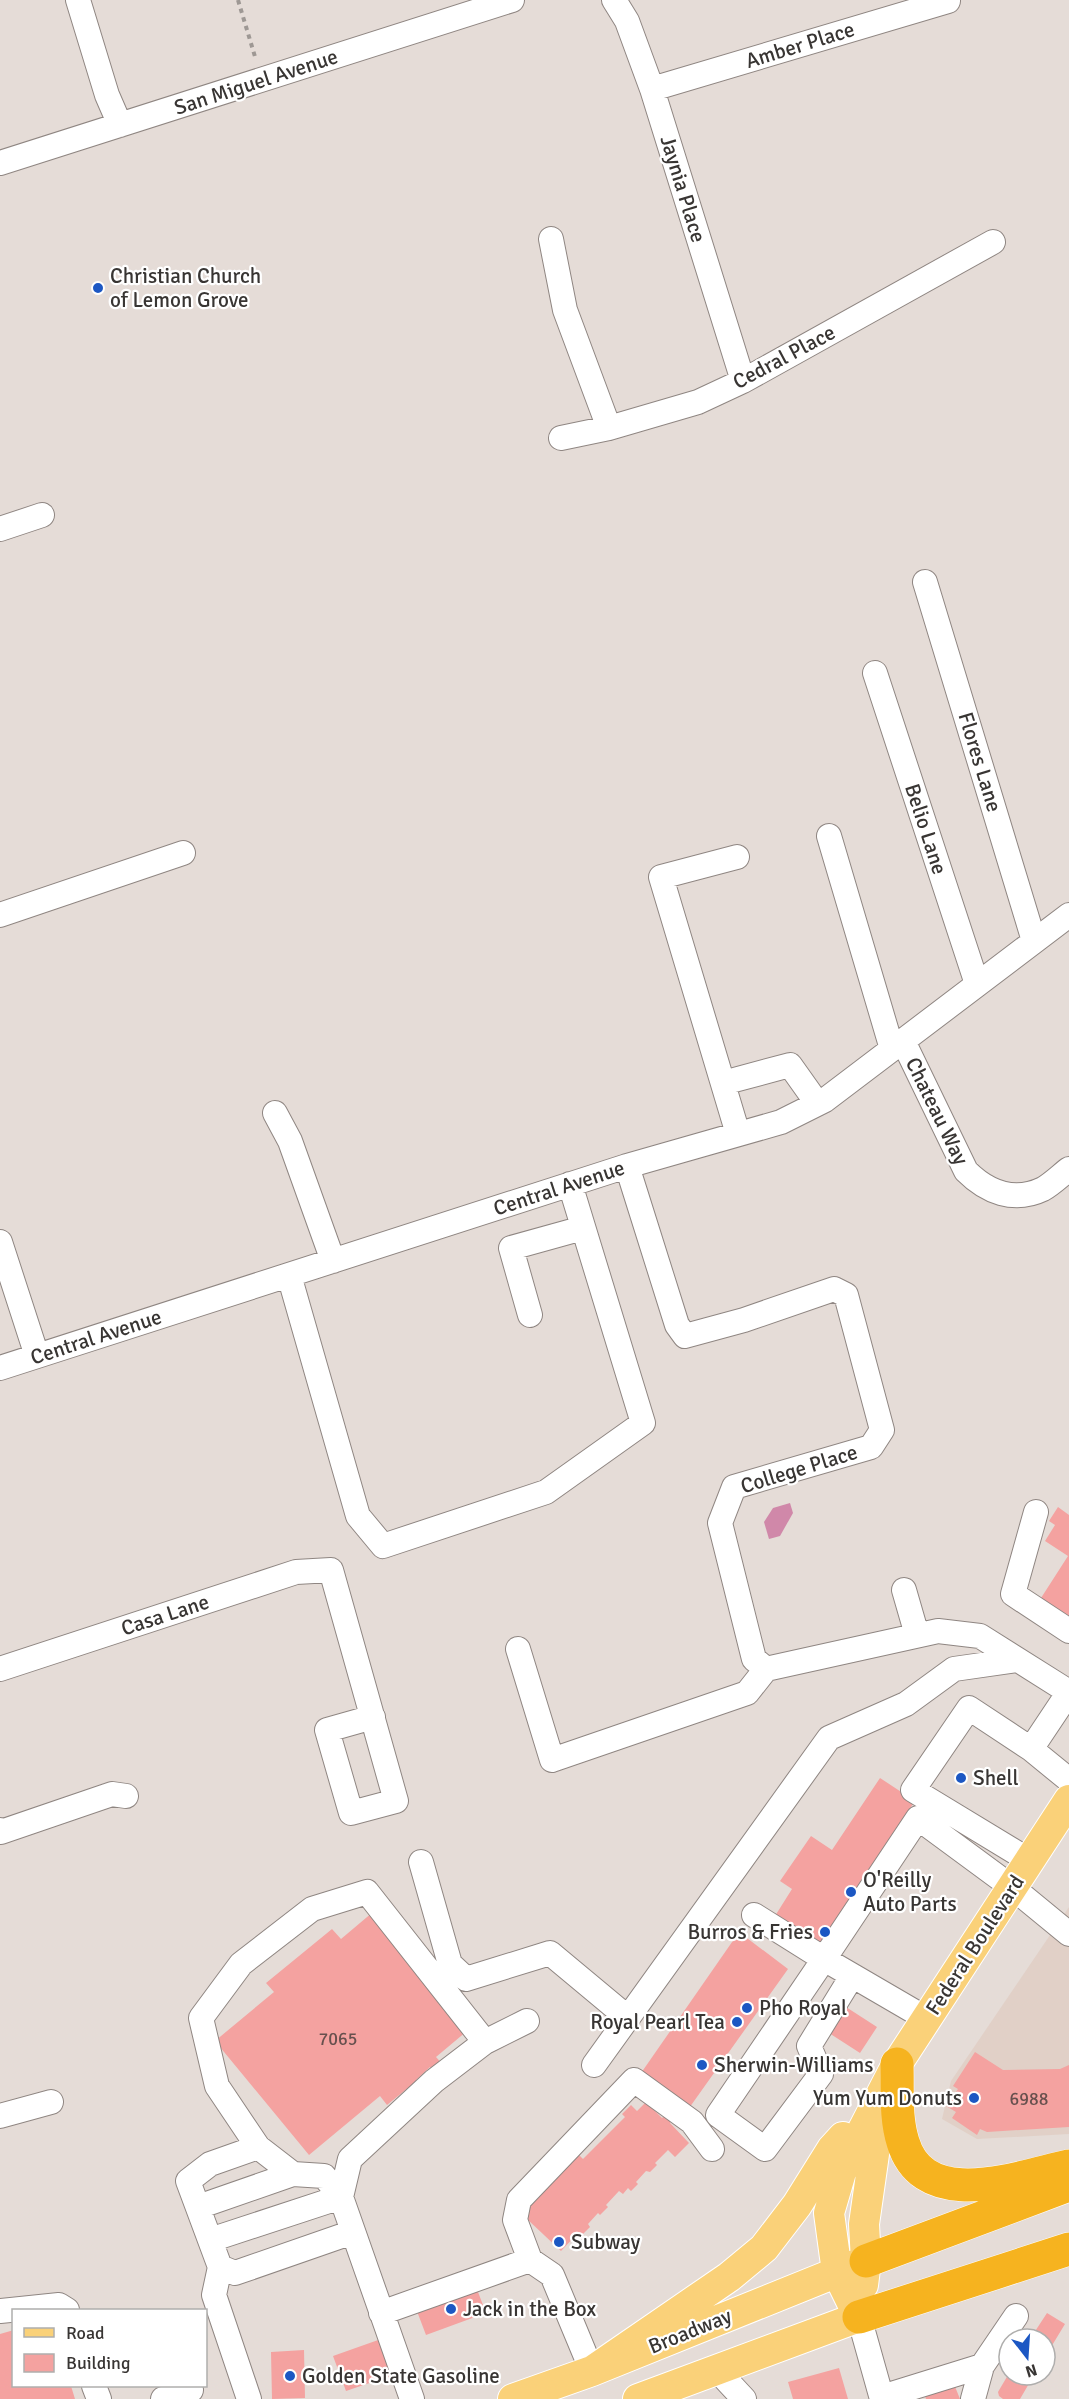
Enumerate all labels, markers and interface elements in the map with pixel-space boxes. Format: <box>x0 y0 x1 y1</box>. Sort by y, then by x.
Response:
street label: Amber Place <box>742 16 858 74</box>
street label: San Miguel Avenue <box>171 43 341 121</box>
street label: Jaynia Place <box>654 132 712 246</box>
place label: Christian Church of Lemon Grove <box>110 263 261 313</box>
marker: Christian Church of Lemon Grove <box>91 281 105 295</box>
street label: Cedral Place <box>728 319 840 395</box>
street label: Flores Lane <box>953 709 1007 815</box>
street label: Belio Lane <box>899 780 953 878</box>
street label: Chateau Way <box>900 1053 974 1169</box>
street label: Central Avenue <box>490 1155 628 1221</box>
street label: Central Avenue <box>27 1304 165 1370</box>
street label: College Place <box>737 1439 861 1499</box>
street label: Casa Lane <box>118 1589 212 1641</box>
place label: Shell <box>973 1765 1019 1791</box>
marker: Shell <box>954 1771 968 1785</box>
place label: O'Reilly Auto Parts <box>863 1867 957 1917</box>
street label: Federal Boulevard <box>920 1870 1030 2020</box>
marker: O'Reilly Auto Parts <box>844 1885 858 1899</box>
place label: Burros & Fries <box>687 1919 813 1945</box>
marker: Burros & Fries <box>818 1925 832 1939</box>
place label: Pho Royal <box>759 1995 847 2021</box>
marker: Pho Royal <box>740 2001 754 2015</box>
place label: Royal Pearl Tea <box>590 2009 725 2035</box>
marker: Royal Pearl Tea <box>730 2015 744 2029</box>
house number: 7065 <box>319 2028 357 2050</box>
place label: Sherwin-Williams <box>714 2052 874 2078</box>
marker: Sherwin-Williams <box>695 2058 709 2072</box>
place label: Yum Yum Donuts <box>813 2085 962 2111</box>
house number: 6988 <box>1010 2088 1048 2110</box>
marker: Yum Yum Donuts <box>967 2091 981 2105</box>
place label: Subway <box>571 2229 641 2255</box>
marker: Subway <box>552 2235 566 2249</box>
place label: Jack in the Box <box>463 2296 596 2322</box>
marker: Jack in the Box <box>444 2302 458 2316</box>
street label: Broadway <box>645 2302 736 2359</box>
legend <box>12 2309 207 2387</box>
text: Road <box>66 2322 105 2344</box>
north arrow <box>997 2327 1057 2387</box>
text: Building <box>66 2352 130 2374</box>
text: N <box>1023 2359 1039 2382</box>
place label: Golden State Gasoline <box>302 2363 500 2389</box>
marker: Golden State Gasoline <box>283 2369 297 2383</box>

